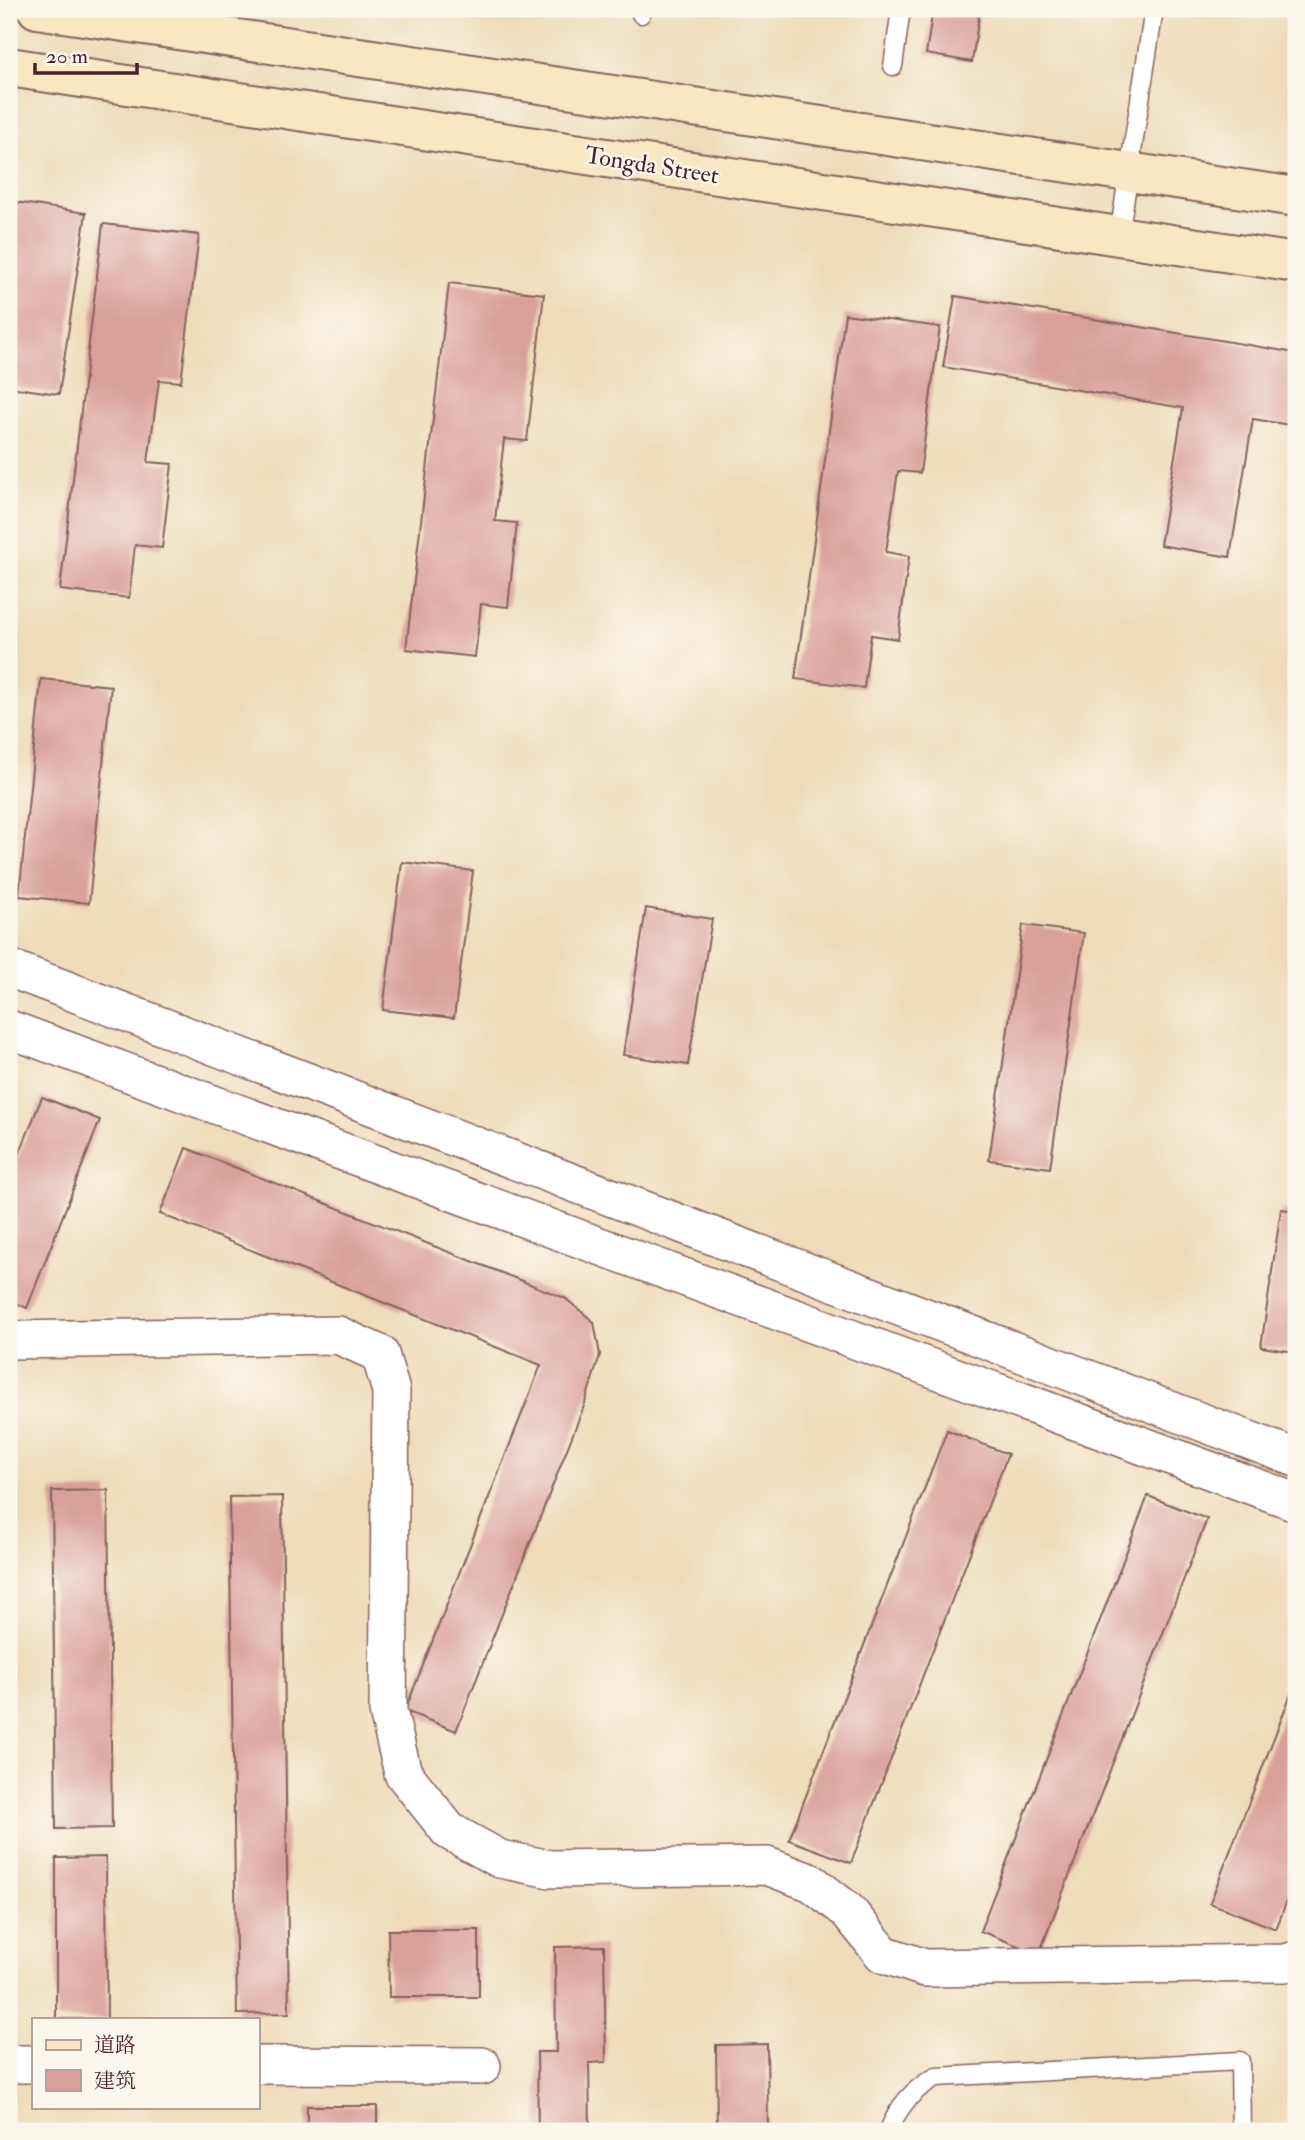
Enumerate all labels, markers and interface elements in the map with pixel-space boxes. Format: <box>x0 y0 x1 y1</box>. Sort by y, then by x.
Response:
scale bar <box>35 32 136 76</box>
text: 20 m <box>46 43 88 70</box>
street label: Tongda Street <box>583 140 721 191</box>
legend <box>32 2018 259 2108</box>
text: 道路 <box>94 2032 136 2059</box>
text: 建筑 <box>94 2068 136 2095</box>

